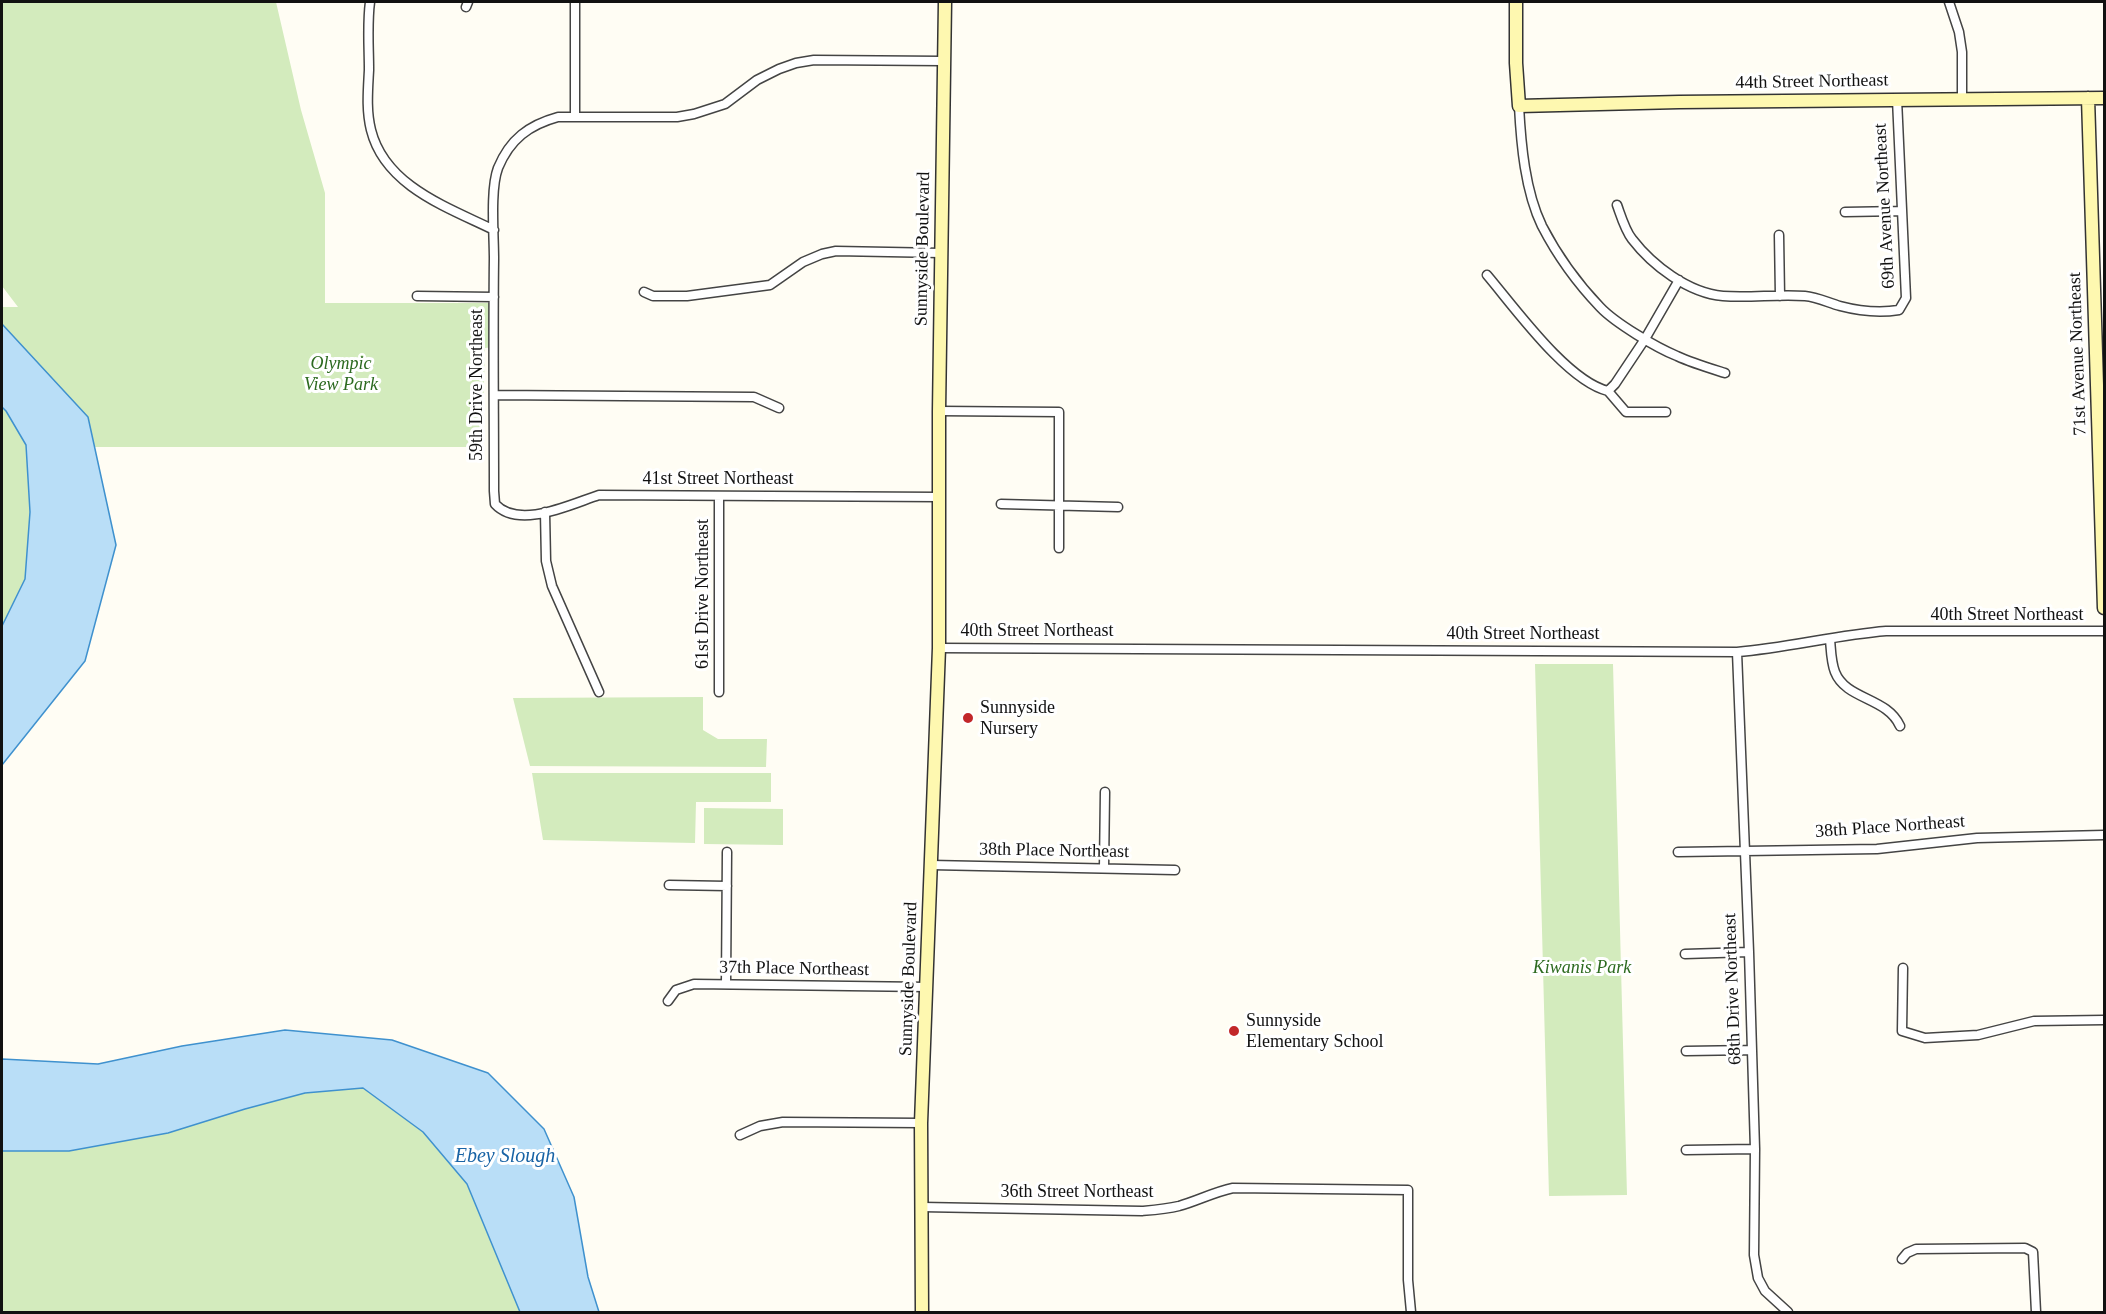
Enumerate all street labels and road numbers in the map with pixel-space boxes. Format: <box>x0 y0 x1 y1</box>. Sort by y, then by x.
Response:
street label: 44th Street Northeast <box>1735 70 1889 94</box>
street label: 69th Avenue Northeast <box>1870 123 1900 289</box>
street label: Sunnyside Boulevard <box>911 172 935 326</box>
street label: 71st Avenue Northeast <box>2064 272 2092 436</box>
street label: 59th Drive Northeast <box>466 309 488 461</box>
street label: 41st Street Northeast <box>643 468 793 490</box>
street label: 61st Drive Northeast <box>692 519 714 669</box>
street label: 40th Street Northeast <box>1931 604 2083 626</box>
street label: 40th Street Northeast <box>961 620 1113 642</box>
street label: 40th Street Northeast <box>1447 623 1599 645</box>
street label: 38th Place Northeast <box>1814 811 1966 843</box>
street label: 38th Place Northeast <box>979 839 1129 863</box>
street label: Sunnyside Boulevard <box>896 901 922 1057</box>
street label: 68th Drive Northeast <box>1720 913 1746 1065</box>
street label: 37th Place Northeast <box>719 957 869 981</box>
street label: 36th Street Northeast <box>1001 1181 1153 1203</box>

